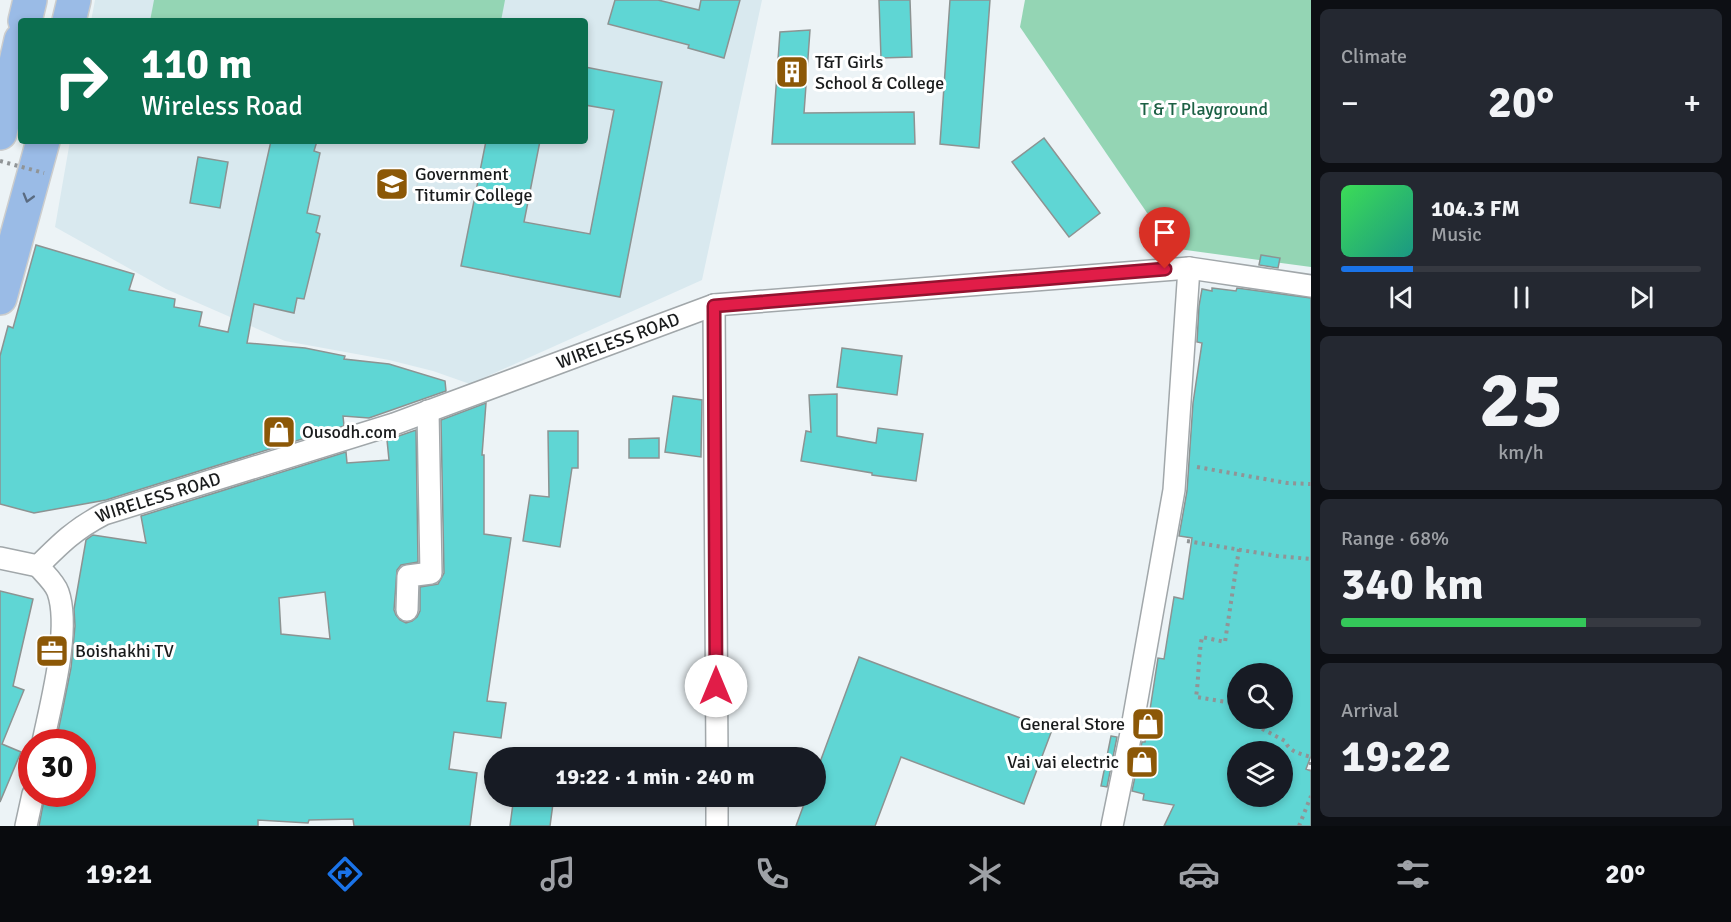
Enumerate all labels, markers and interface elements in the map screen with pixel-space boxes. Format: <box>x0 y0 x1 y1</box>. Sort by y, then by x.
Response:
text: 110 m <box>141 39 252 90</box>
icon: right <box>42 42 120 120</box>
text: Climate <box>1341 44 1407 69</box>
place label: T&T Girls School & College <box>815 51 944 94</box>
building icon: T&T Girls School & College <box>774 54 810 90</box>
text: 20° <box>1488 75 1554 130</box>
text: − <box>1341 83 1359 124</box>
text: + <box>1683 83 1701 124</box>
text: Wireless Road <box>141 90 303 123</box>
park label: T & T Playground <box>1140 98 1268 120</box>
place label: Government Titumir College <box>415 163 532 206</box>
school or university icon: Government Titumir College <box>374 166 410 202</box>
one-way arrow <box>23 192 36 202</box>
text: 104.3 FM <box>1431 195 1520 222</box>
pin <box>1139 207 1190 269</box>
icon: arrive <box>1148 216 1181 249</box>
text: Music <box>1431 222 1482 247</box>
icon: previous <box>1385 281 1418 314</box>
icon: pause <box>1505 281 1538 314</box>
icon: next <box>1625 281 1658 314</box>
street label: WIRELESS ROAD <box>553 308 683 374</box>
text: 25 <box>1479 353 1563 449</box>
shop icon: Ousodh.com <box>261 414 297 450</box>
place label: Ousodh.com <box>302 421 397 443</box>
text: km/h <box>1498 440 1544 465</box>
street label: WIRELESS ROAD <box>92 467 223 528</box>
text: Range · 68% <box>1341 526 1449 551</box>
text: 340 km <box>1341 557 1484 612</box>
office icon: Boishakhi TV <box>34 633 70 669</box>
place label: Boishakhi TV <box>75 640 174 662</box>
position arrow <box>684 654 748 718</box>
map controls <box>1227 663 1293 807</box>
button: search <box>1227 663 1293 729</box>
text: Arrival <box>1341 698 1399 723</box>
shop icon: General Store <box>1130 706 1166 742</box>
place label: General Store <box>1020 713 1125 735</box>
speed limit sign: 30 <box>18 729 96 807</box>
text: 19:22 <box>1341 729 1451 784</box>
button: layers <box>1227 741 1293 807</box>
shop icon: Vai vai electric <box>1124 744 1160 780</box>
place label: Vai vai electric <box>1007 751 1119 773</box>
text: 19:22 · 1 min · 240 m <box>555 763 755 790</box>
icon: directions <box>324 853 366 895</box>
icon: music <box>537 853 579 895</box>
icon: phone <box>751 853 793 895</box>
icon: climate <box>964 853 1006 895</box>
icon: car <box>1178 853 1220 895</box>
icon: filters <box>1392 853 1434 895</box>
text: 19:21 <box>86 858 152 891</box>
text: 20° <box>1605 858 1645 891</box>

